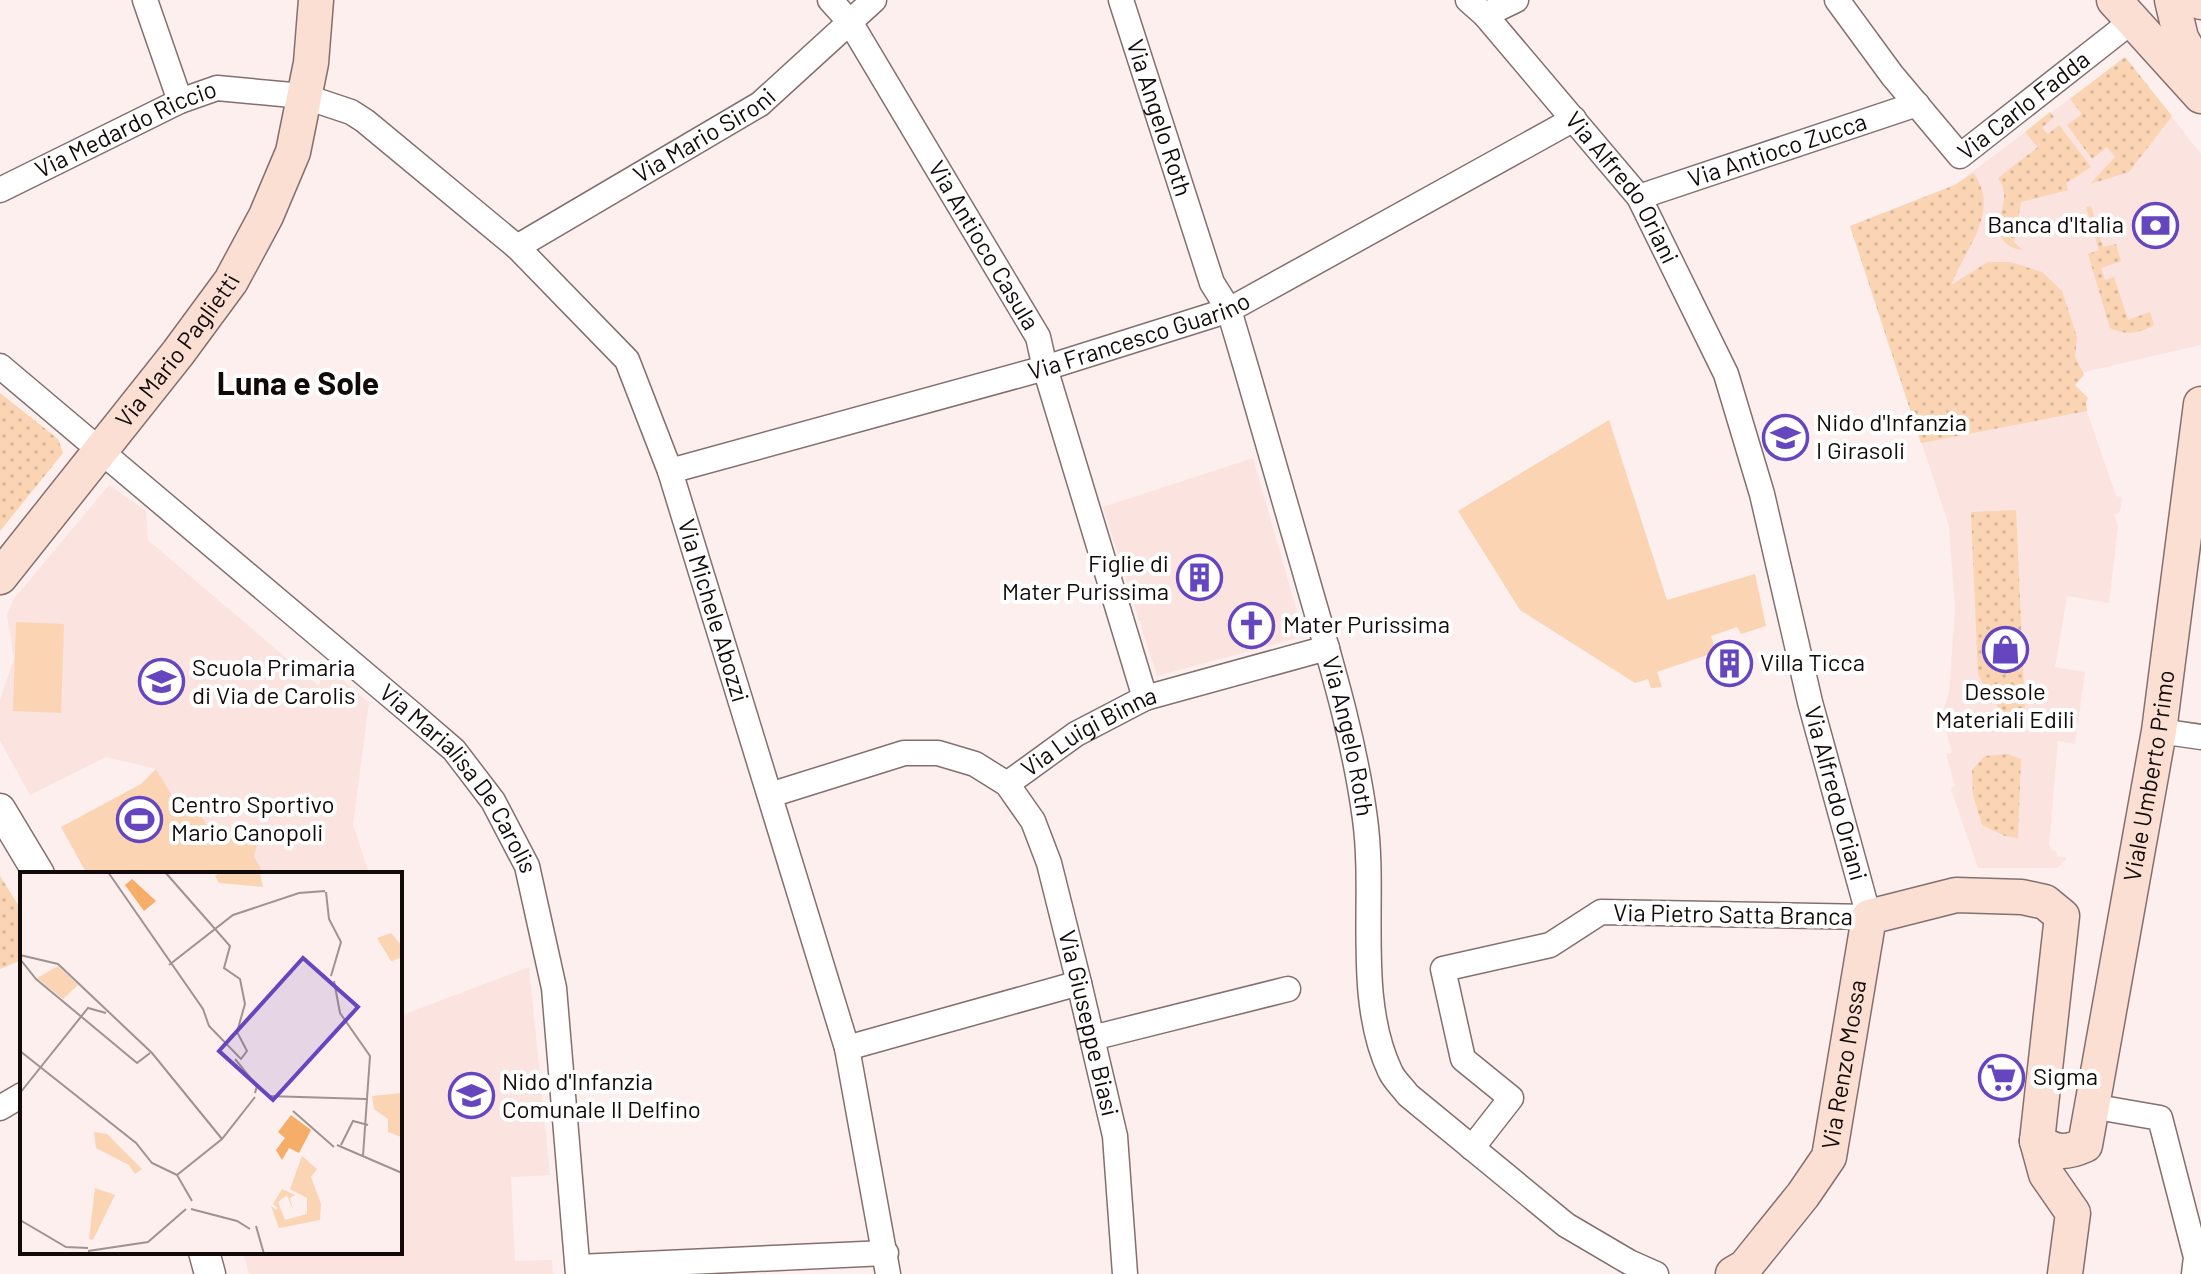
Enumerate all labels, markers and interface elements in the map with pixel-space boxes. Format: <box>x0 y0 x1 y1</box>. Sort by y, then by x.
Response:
street label: Via Angelo Roth <box>1122 35 1199 200</box>
street label: Via Carlo Fadda <box>1951 44 2095 165</box>
street label: Via Medardo Riccio <box>30 73 220 183</box>
street label: Via Mario Sironi <box>628 81 781 188</box>
street label: Via Alfredo Oriani <box>1560 105 1685 268</box>
street label: Via Antioco Zucca <box>1684 106 1870 193</box>
street label: Via Antioco Casula <box>923 155 1046 335</box>
bank icon: Banca d'Italia <box>2131 201 2179 249</box>
place label: Banca d'Italia <box>1987 209 2124 238</box>
street label: Via Mario Paglietti <box>109 268 245 433</box>
street label: Via Francesco Guarino <box>1025 285 1255 385</box>
district label: Luna e Sole <box>217 363 379 401</box>
place label: Nido d'Infanzia I Girasoli <box>1816 407 1967 464</box>
school or university icon: Nido d'Infanzia I Girasoli <box>1761 413 1809 461</box>
street label: Via Michele Abozzi <box>673 515 756 705</box>
place label: Figlie di Mater Purissima <box>1002 548 1169 605</box>
building icon: Figlie di Mater Purissima <box>1176 554 1224 602</box>
church icon: Mater Purissima <box>1228 601 1276 649</box>
place label: Mater Purissima <box>1283 609 1450 638</box>
shop icon: Dessole Materiali Edili <box>1981 626 2029 674</box>
building icon: Villa Ticca <box>1705 639 1753 687</box>
place label: Villa Ticca <box>1760 647 1865 676</box>
place label: Scuola Primaria di Via de Carolis <box>192 652 356 709</box>
street label: Via Angelo Roth <box>1317 653 1380 818</box>
school or university icon: Scuola Primaria di Via de Carolis <box>137 658 185 706</box>
street label: Viale Umberto Primo <box>2116 668 2180 884</box>
place label: Dessole Materiali Edili <box>1935 676 2075 733</box>
street label: Via Marialisa De Carolis <box>374 677 544 876</box>
street label: Via Luigi Binna <box>1015 680 1160 782</box>
street label: Via Alfredo Oriani <box>1799 703 1874 884</box>
place label: Centro Sportivo Mario Canopoli <box>171 789 335 846</box>
sports icon: Centro Sportivo Mario Canopoli <box>116 795 164 843</box>
inset map <box>20 872 402 1254</box>
street label: Via Pietro Satta Branca <box>1613 897 1853 930</box>
street label: Via Giuseppe Biasi <box>1053 927 1126 1119</box>
street label: Via Renzo Mossa <box>1815 977 1871 1151</box>
supermarket icon: Sigma <box>1978 1053 2026 1101</box>
place label: Sigma <box>2033 1061 2098 1090</box>
place label: Nido d'Infanzia Comunale Il Delfino <box>502 1066 701 1123</box>
school or university icon: Nido d'Infanzia Comunale Il Delfino <box>447 1072 495 1120</box>

